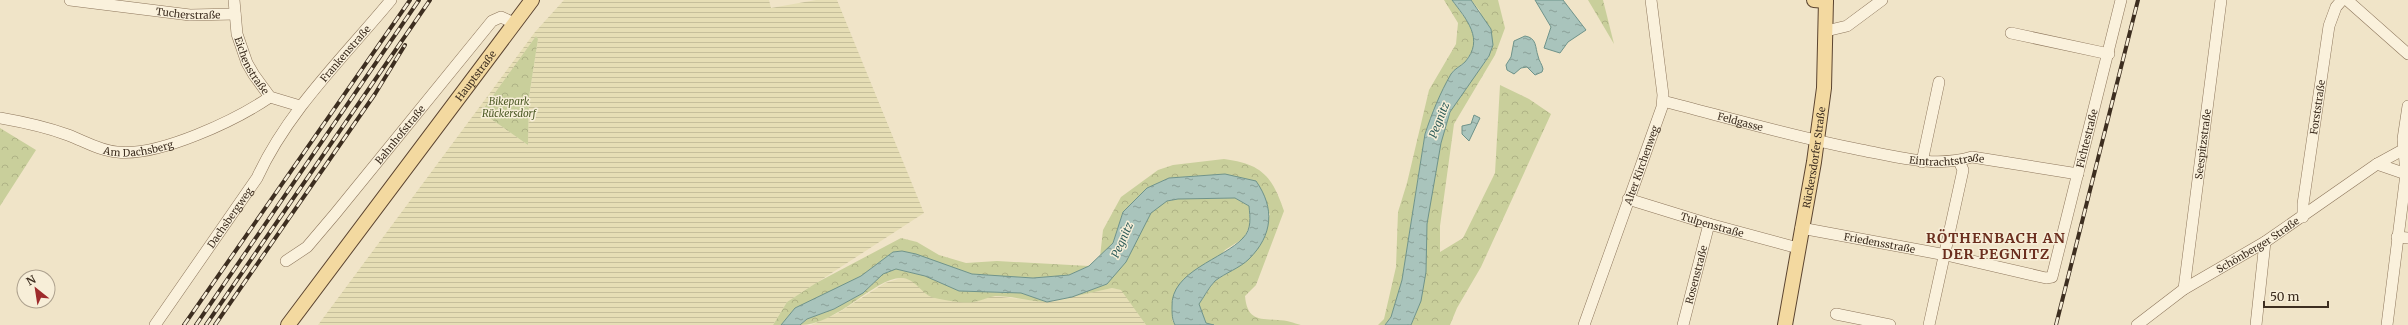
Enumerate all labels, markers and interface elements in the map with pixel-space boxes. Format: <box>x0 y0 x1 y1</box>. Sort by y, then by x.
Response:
street label: Tucherstraße <box>155 5 221 22</box>
street label: Frankenstraße <box>317 23 374 85</box>
street label: Eichenstraße <box>231 35 272 97</box>
street label: Hauptstraße <box>453 48 499 104</box>
street label: Forststraße <box>2307 79 2328 135</box>
park label: Bikepark Rückersdorf <box>482 95 538 120</box>
water label: Pegnitz <box>1426 100 1452 140</box>
street label: Bahnhofstraße <box>372 103 428 167</box>
street label: Rückersdorfer Straße <box>1800 106 1828 209</box>
street label: Fichtestraße <box>2073 108 2101 169</box>
street label: Seespitzstraße <box>2192 108 2214 180</box>
street label: Feldgasse <box>1716 110 1764 134</box>
street label: Alter Kirchenweg <box>1621 124 1662 208</box>
street label: Am Dachsberg <box>101 138 175 160</box>
street label: Eintrachtstraße <box>1908 151 1985 169</box>
street label: Dachsbergweg <box>204 185 256 251</box>
street label: Tulpenstraße <box>1679 210 1745 240</box>
street label: Schönberger Straße <box>2214 214 2302 276</box>
water label: Pegnitz <box>1108 220 1136 260</box>
district label: RÖTHENBACH AN DER PEGNITZ <box>1926 229 2066 263</box>
street label: Friedensstraße <box>1843 230 1916 256</box>
street label: Rosenstraße <box>1683 244 1710 305</box>
north arrow <box>16 269 56 309</box>
text: N <box>24 272 39 289</box>
scale bar <box>2264 283 2328 309</box>
text: 50 m <box>2270 289 2299 304</box>

